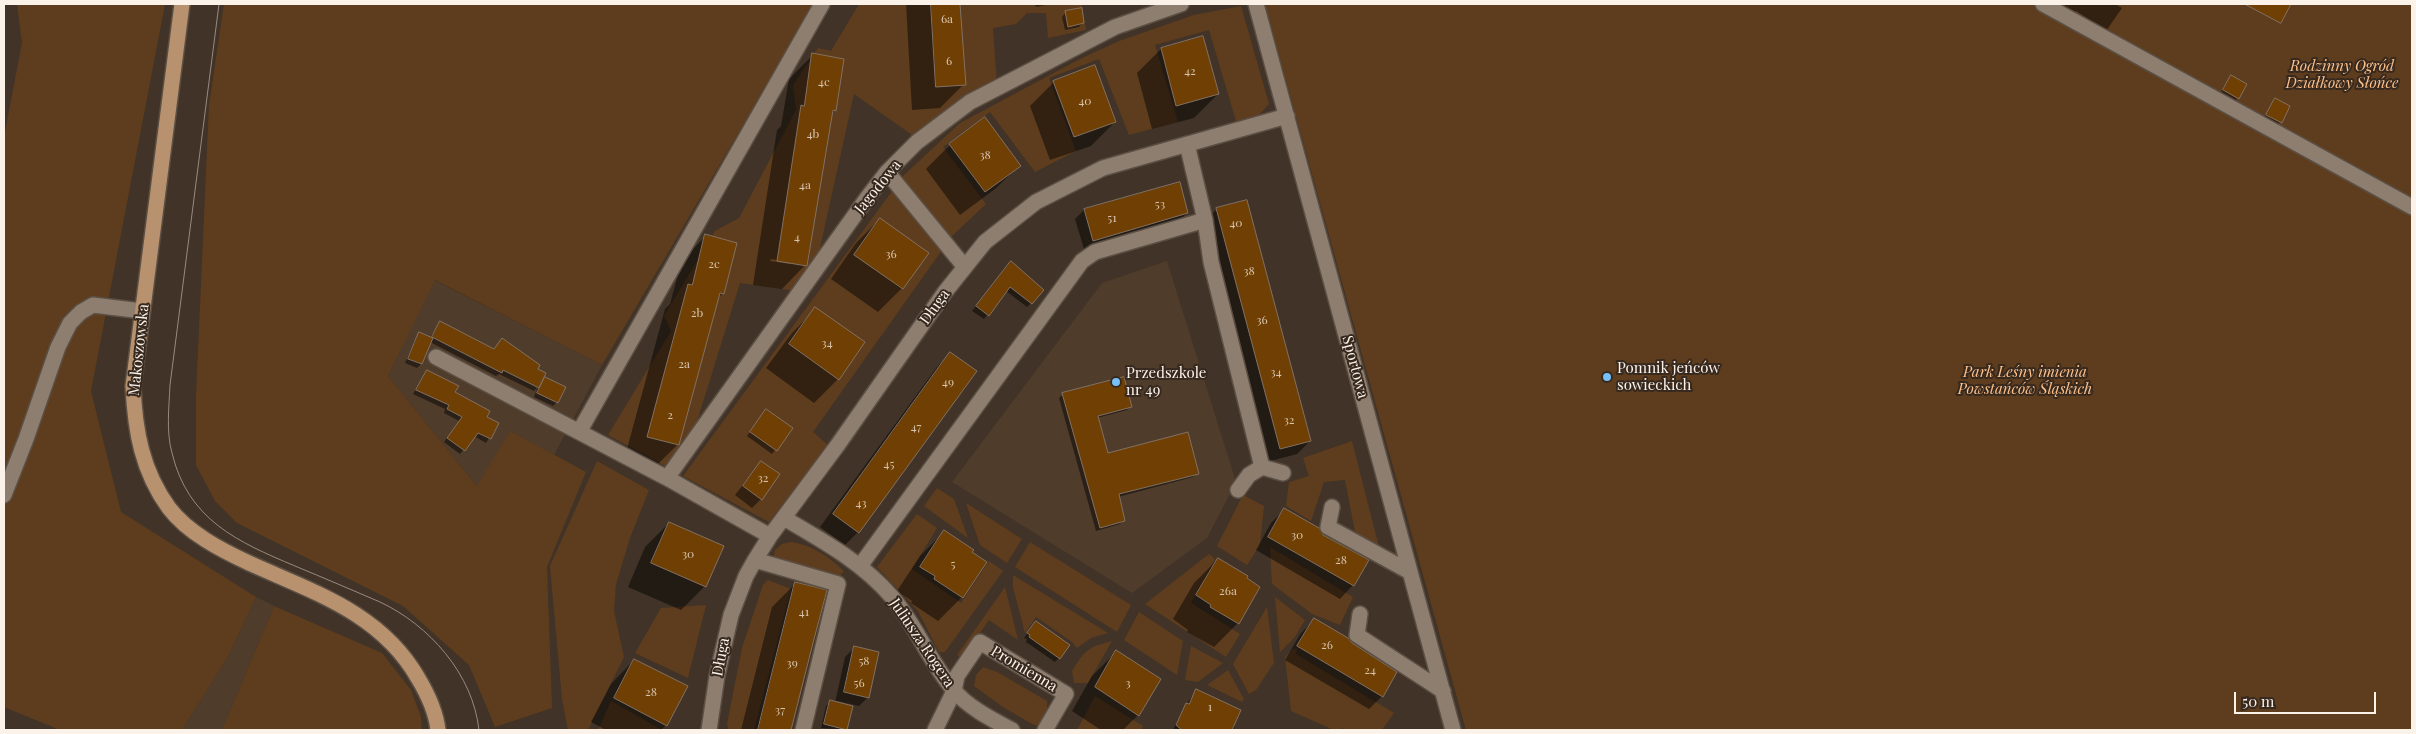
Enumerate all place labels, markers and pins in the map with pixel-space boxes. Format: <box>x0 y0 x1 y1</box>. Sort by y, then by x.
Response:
place label: Pomnik jeńców sowieckich <box>1617 359 1720 394</box>
place label: Przedszkole nr 49 <box>1126 364 1206 399</box>
marker: Pomnik jeńców sowieckich <box>1601 371 1613 383</box>
marker: Przedszkole nr 49 <box>1110 376 1122 388</box>

